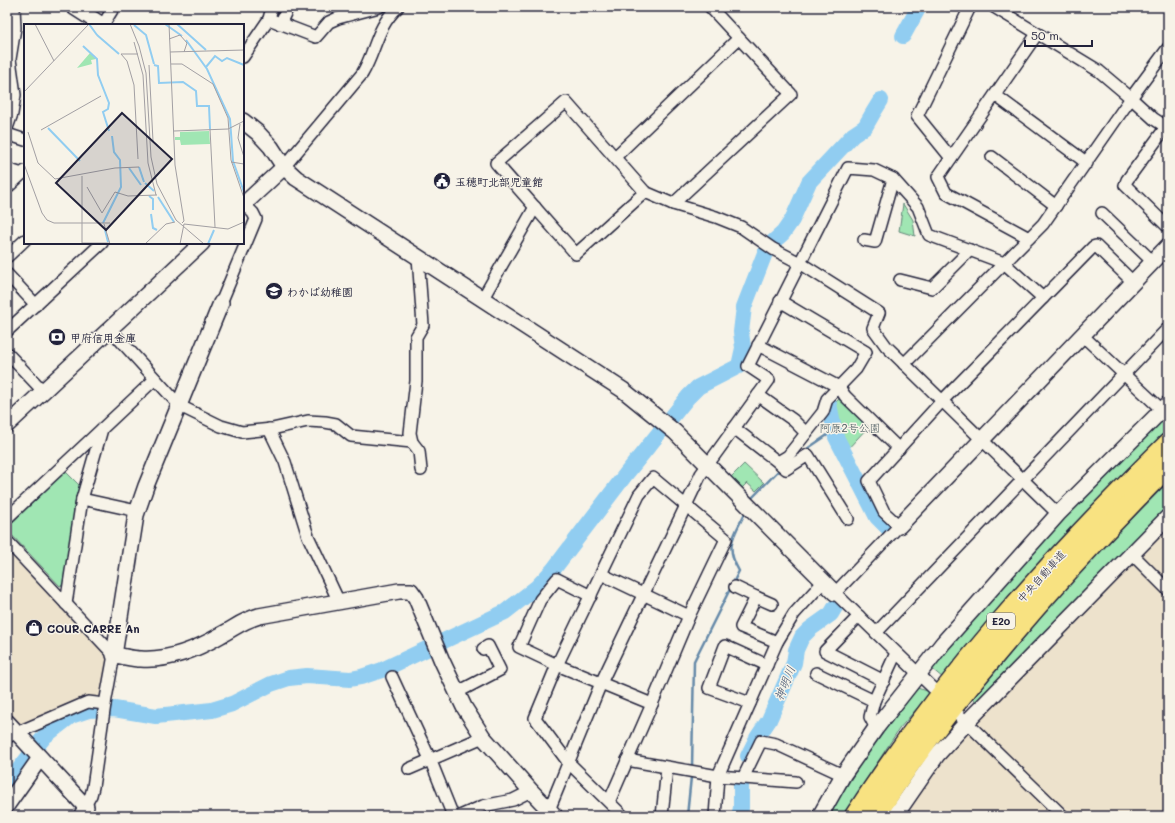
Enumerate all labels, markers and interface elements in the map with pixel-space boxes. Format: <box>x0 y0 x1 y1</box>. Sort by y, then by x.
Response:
scale bar <box>1025 22 1092 48</box>
inset map <box>24 24 244 244</box>
text: 50 m <box>1031 27 1059 43</box>
public building icon: 玉穂町北部児童館 <box>432 171 452 191</box>
place label: 玉穂町北部児童館 <box>455 174 543 189</box>
school or university icon: わかば幼稚園 <box>264 281 284 301</box>
place label: わかば幼稚園 <box>287 284 353 299</box>
bank icon: 甲府信用金庫 <box>47 327 67 347</box>
place label: 甲府信用金庫 <box>70 330 136 345</box>
park label: 阿原2号公園 <box>819 420 881 435</box>
street label: 中央自動車道 <box>1013 546 1069 606</box>
road number: E20 <box>987 613 1015 629</box>
shop icon: COUR CARRE An <box>24 618 44 638</box>
place label: COUR CARRE An <box>47 621 139 636</box>
water label: 神明川 <box>770 663 798 703</box>

